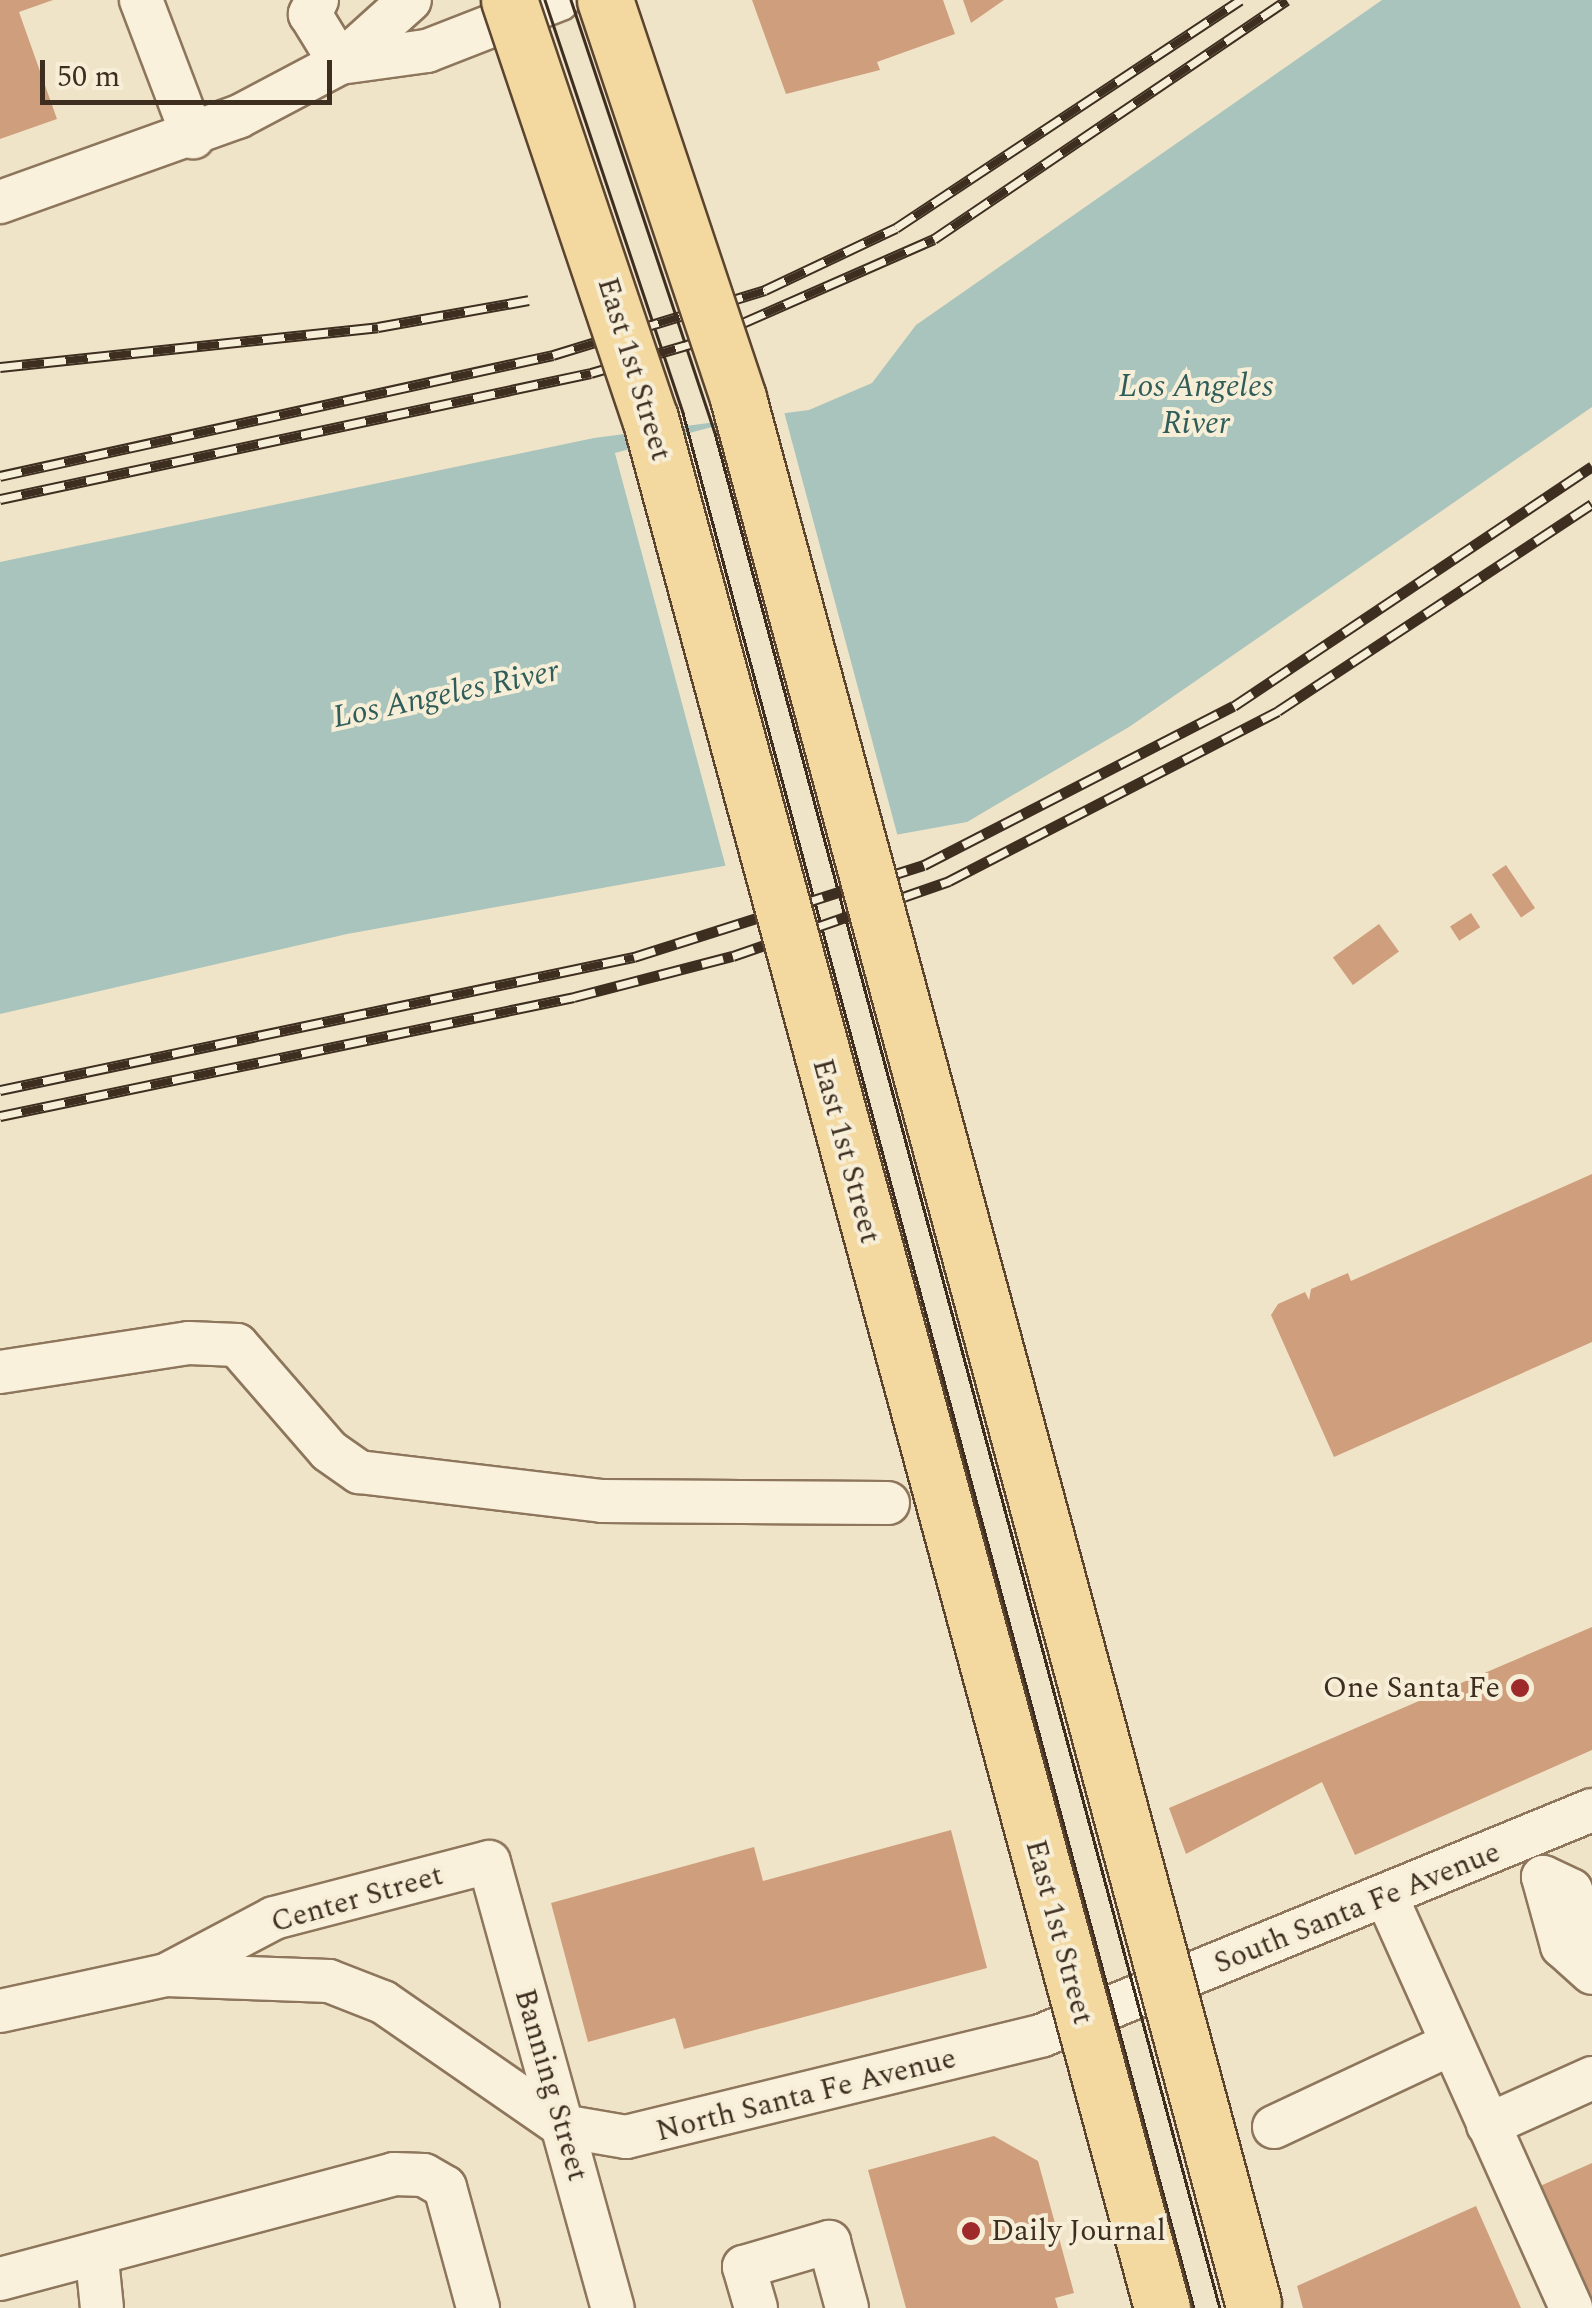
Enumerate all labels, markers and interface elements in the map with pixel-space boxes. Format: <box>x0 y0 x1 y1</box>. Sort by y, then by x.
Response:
scale bar <box>45 40 338 102</box>
text: 50 m <box>57 54 120 100</box>
street label: East 1st Street <box>589 273 679 465</box>
water label: Los Angeles River <box>1119 369 1273 444</box>
water label: Los Angeles River <box>329 652 563 738</box>
street label: East 1st Street <box>804 1055 888 1247</box>
place label: One Santa Fe <box>1323 1670 1500 1706</box>
marker: One Santa Fe <box>1509 1677 1531 1699</box>
street label: South Santa Fe Avenue <box>1209 1834 1505 1982</box>
street label: East 1st Street <box>1017 1836 1101 2028</box>
street label: Center Street <box>267 1857 447 1941</box>
street label: Banning Street <box>506 1985 596 2185</box>
street label: North Santa Fe Avenue <box>652 2040 960 2150</box>
place label: Daily Journal <box>991 2213 1166 2249</box>
marker: Daily Journal <box>960 2220 982 2242</box>

